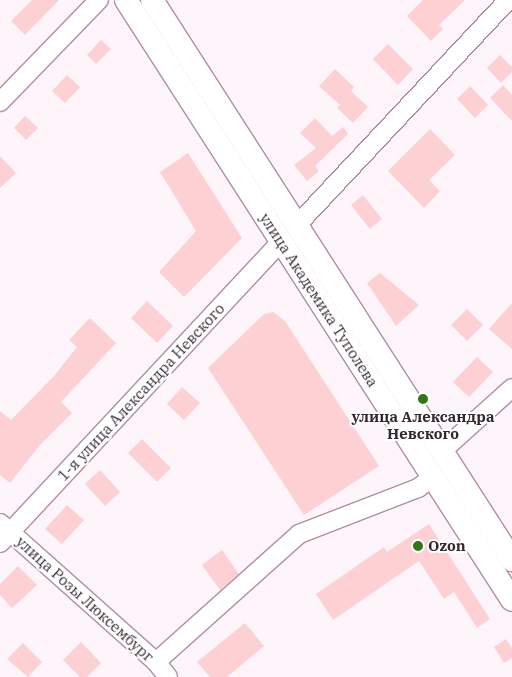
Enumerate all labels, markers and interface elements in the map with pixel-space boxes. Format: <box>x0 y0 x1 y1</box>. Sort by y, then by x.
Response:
street label: улица Академика Туполева <box>256 210 382 390</box>
street label: 1-я улица Александра Невского <box>54 299 228 485</box>
marker: улица Александра Невского <box>417 393 429 405</box>
place label: улица Александра Невского <box>352 407 494 442</box>
street label: улица Розы Люксембург <box>12 532 158 666</box>
place label: Ozon <box>428 537 466 555</box>
marker: Ozon <box>412 540 424 552</box>

